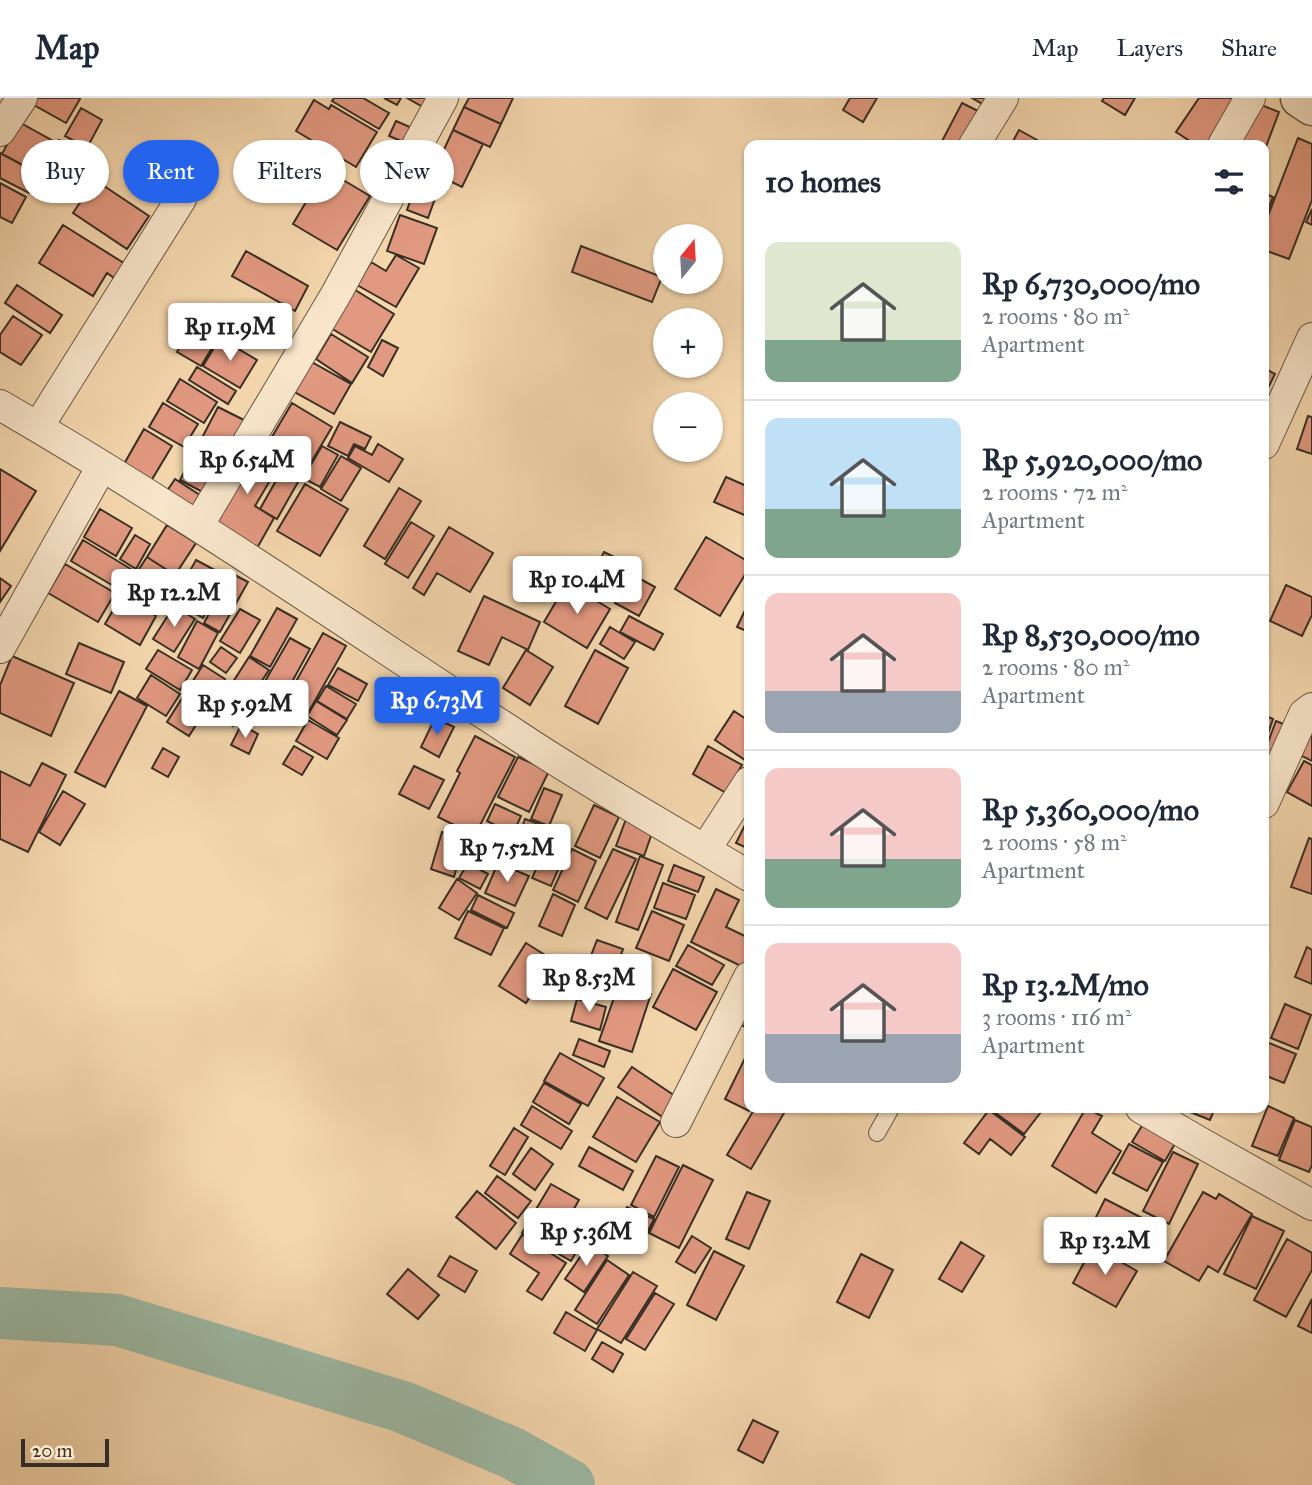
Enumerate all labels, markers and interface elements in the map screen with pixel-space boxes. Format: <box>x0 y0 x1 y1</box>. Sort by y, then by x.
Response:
text: Map <box>35 28 99 68</box>
text: Map <box>1032 33 1079 63</box>
text: Layers <box>1117 33 1183 63</box>
text: Share <box>1221 33 1277 63</box>
chip: Buy <box>21 140 109 203</box>
chip: Rent <box>123 140 219 203</box>
chip: Filters <box>233 140 346 203</box>
chip: New <box>360 140 454 203</box>
icon: filters <box>1210 163 1248 201</box>
text: 10 homes <box>765 164 881 200</box>
north arrow <box>653 224 723 294</box>
map controls <box>653 224 723 462</box>
text: Rp 6,730,000/mo <box>982 266 1200 302</box>
icon: home <box>821 270 905 354</box>
text: 2 rooms · 80 m² <box>982 302 1129 330</box>
pin: Rp 11.9M <box>158 303 302 363</box>
button: + <box>653 308 723 378</box>
text: Rp 11.9M <box>184 312 276 340</box>
text: Apartment <box>982 330 1085 358</box>
button: − <box>653 392 723 462</box>
pin: Rp 6.54M <box>175 436 319 496</box>
text: Rp 5,920,000/mo <box>982 442 1202 478</box>
text: Rp 6.54M <box>199 445 295 473</box>
icon: home <box>821 446 905 530</box>
text: 2 rooms · 72 m² <box>982 478 1127 506</box>
text: Apartment <box>982 506 1085 534</box>
pin: Rp 10.4M <box>505 556 649 616</box>
text: Rp 10.4M <box>529 565 625 593</box>
pin: Rp 12.2M <box>102 570 246 629</box>
text: Rp 12.2M <box>127 578 221 606</box>
text: Rp 8,530,000/mo <box>982 617 1200 653</box>
icon: home <box>821 621 905 705</box>
text: 2 rooms · 80 m² <box>982 653 1129 681</box>
pin: Rp 6.73M <box>365 678 509 737</box>
pin: Rp 5.92M <box>173 680 317 740</box>
text: Apartment <box>982 681 1085 709</box>
text: Rp 6.73M <box>390 686 484 714</box>
text: Rp 5.92M <box>198 689 292 717</box>
text: Rp 5,360,000/mo <box>982 792 1199 828</box>
icon: home <box>821 796 905 880</box>
pin: Rp 7.52M <box>435 824 579 884</box>
text: 2 rooms · 58 m² <box>982 828 1127 856</box>
text: Rp 7.52M <box>460 833 554 861</box>
text: Apartment <box>982 856 1085 884</box>
pin: Rp 8.53M <box>517 954 661 1014</box>
text: Rp 8.53M <box>543 963 635 991</box>
text: Rp 13.2M/mo <box>982 967 1149 1003</box>
icon: home <box>821 971 905 1055</box>
text: 3 rooms · 116 m² <box>982 1003 1132 1031</box>
text: Apartment <box>982 1031 1085 1059</box>
pin: Rp 5.36M <box>514 1208 658 1268</box>
text: Rp 5.36M <box>540 1217 632 1245</box>
pin: Rp 13.2M <box>1033 1218 1177 1277</box>
text: Rp 13.2M <box>1060 1226 1150 1254</box>
scale bar <box>21 1436 108 1468</box>
text: 20 m <box>32 1439 73 1462</box>

